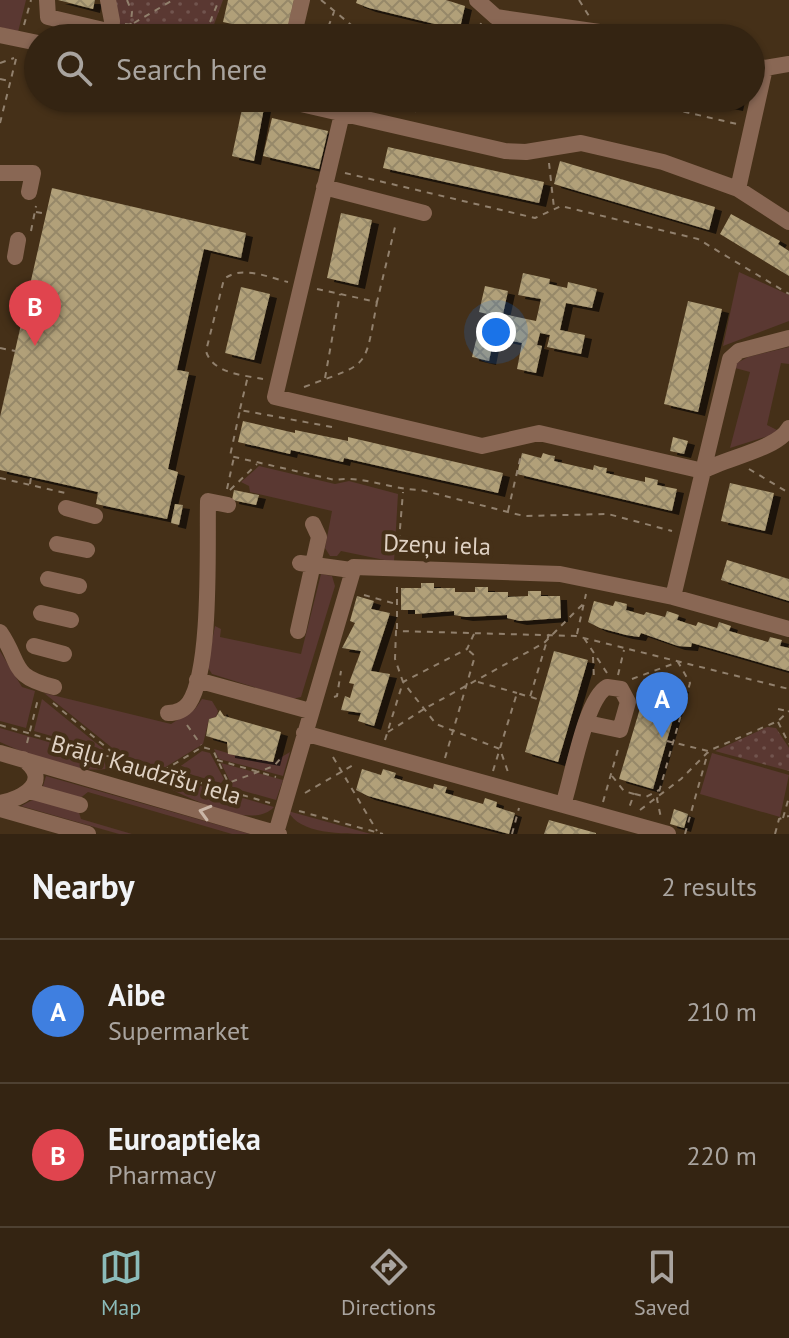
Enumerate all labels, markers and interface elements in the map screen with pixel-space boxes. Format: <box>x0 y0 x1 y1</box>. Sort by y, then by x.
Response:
search box <box>24 24 765 112</box>
icon: search <box>52 46 96 90</box>
text: Search here <box>116 49 267 88</box>
pin: B <box>9 280 61 346</box>
your location <box>476 312 516 352</box>
street label: Dzeņu iela <box>383 527 491 562</box>
pin: A <box>636 672 688 738</box>
street label: Brāļu Kaudzīšu iela <box>48 728 245 811</box>
one-way arrow <box>198 805 212 821</box>
text: Nearby <box>32 864 134 908</box>
text: 2 results <box>662 870 757 903</box>
text: Aibe <box>108 975 166 1014</box>
text: A <box>50 995 66 1028</box>
text: 210 m <box>686 995 757 1028</box>
text: Supermarket <box>108 1014 249 1047</box>
text: Euroaptieka <box>108 1119 261 1158</box>
text: B <box>50 1139 66 1172</box>
text: 220 m <box>686 1139 757 1172</box>
text: Pharmacy <box>108 1158 216 1191</box>
tab: Map <box>99 1245 143 1321</box>
tab: Directions <box>341 1245 436 1321</box>
tab: Saved <box>634 1245 690 1321</box>

